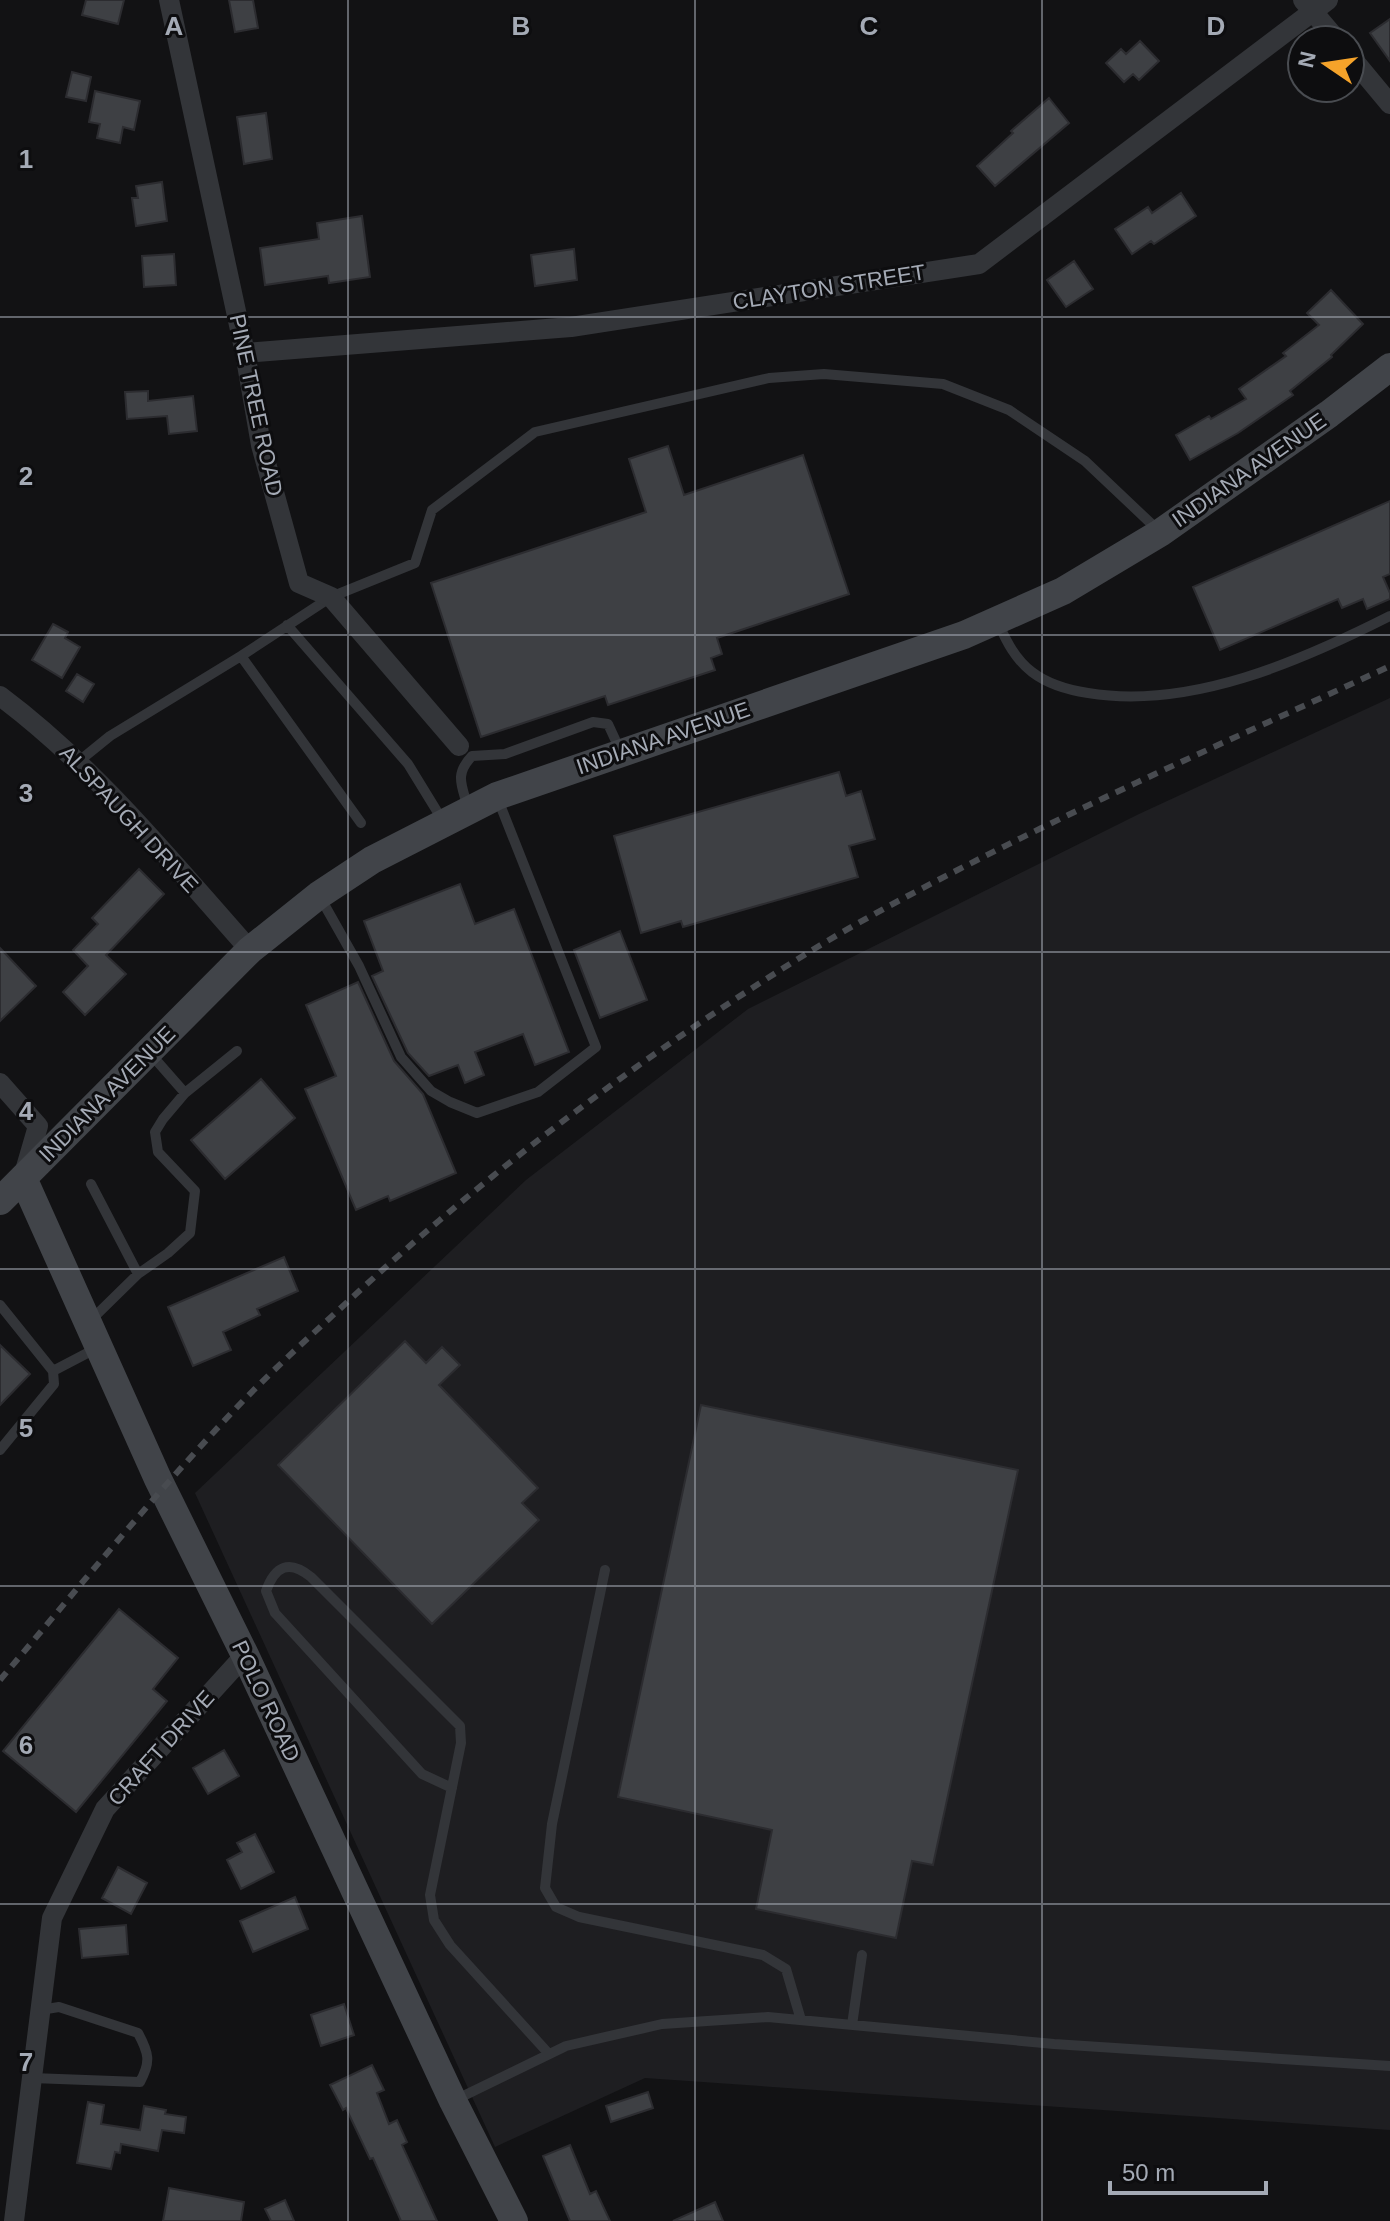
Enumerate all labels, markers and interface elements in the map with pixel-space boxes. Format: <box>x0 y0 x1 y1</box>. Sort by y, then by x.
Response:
text: A <box>165 11 184 41</box>
text: B <box>512 11 530 41</box>
text: C <box>860 11 879 41</box>
text: D <box>1207 11 1225 41</box>
north arrow <box>1286 24 1366 104</box>
text: N <box>1293 49 1321 70</box>
text: 1 <box>19 144 33 174</box>
street label: CLAYTON STREET <box>731 259 927 315</box>
street label: PINE TREE ROAD <box>224 312 288 498</box>
street label: INDIANA AVENUE <box>1167 408 1331 532</box>
text: 2 <box>19 461 33 491</box>
street label: INDIANA AVENUE <box>573 697 753 779</box>
street label: ALSPAUGH DRIVE <box>55 740 203 898</box>
text: 3 <box>19 778 33 808</box>
street label: INDIANA AVENUE <box>34 1021 180 1167</box>
text: 4 <box>19 1096 34 1126</box>
text: 5 <box>19 1413 33 1443</box>
street label: POLO ROAD <box>227 1636 305 1766</box>
street label: CRAFT DRIVE <box>103 1685 219 1811</box>
text: 6 <box>19 1730 33 1760</box>
text: 7 <box>19 2047 33 2077</box>
scale bar <box>1110 2145 1266 2195</box>
text: 50 m <box>1122 2159 1175 2186</box>

